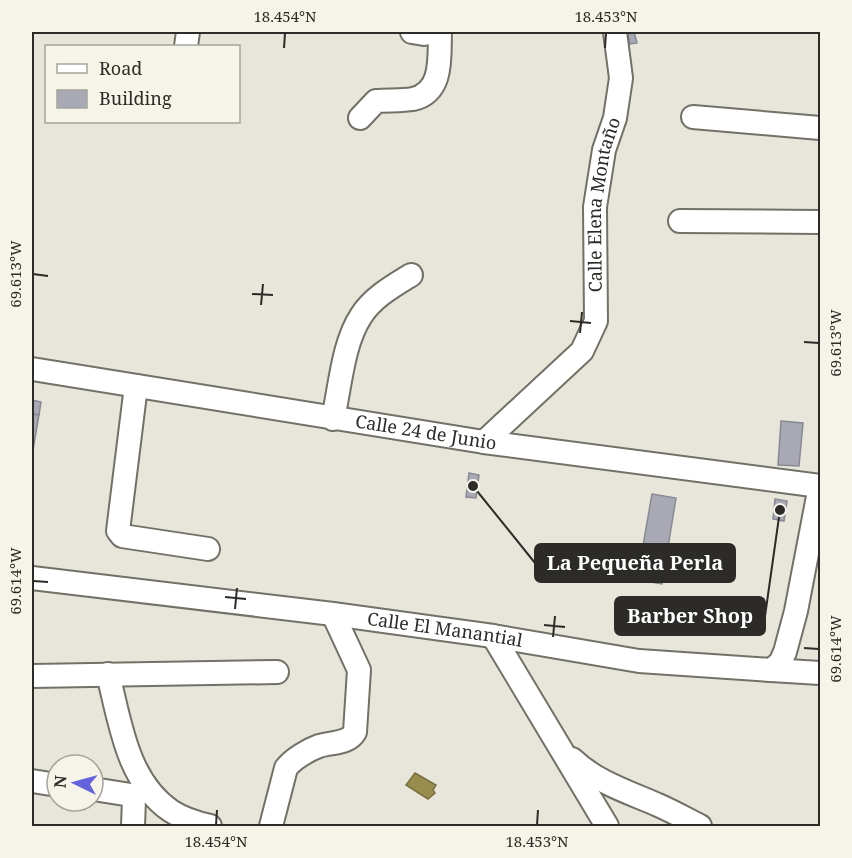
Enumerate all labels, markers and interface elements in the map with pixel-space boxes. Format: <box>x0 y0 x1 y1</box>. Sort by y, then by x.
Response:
text: 18.454°N <box>253 6 317 26</box>
text: 18.453°N <box>574 6 638 26</box>
legend <box>45 45 240 123</box>
text: Road <box>99 56 142 80</box>
text: Building <box>99 86 172 110</box>
street label: Calle Elena Montaño <box>582 114 625 292</box>
text: 69.613°W <box>5 240 25 308</box>
text: 69.613°W <box>825 309 845 377</box>
street label: Calle 24 de Junio <box>354 408 498 455</box>
callout: La Pequeña Perla <box>535 544 735 582</box>
text: 69.614°W <box>5 547 25 615</box>
text: La Pequeña Perla <box>547 549 723 576</box>
callout: Barber Shop <box>615 597 765 635</box>
text: Barber Shop <box>627 602 753 629</box>
street label: Calle El Manantial <box>366 606 525 652</box>
text: 69.614°W <box>825 615 845 683</box>
north arrow <box>45 753 105 813</box>
text: N <box>49 774 72 789</box>
text: 18.454°N <box>184 831 248 851</box>
text: 18.453°N <box>505 831 569 851</box>

